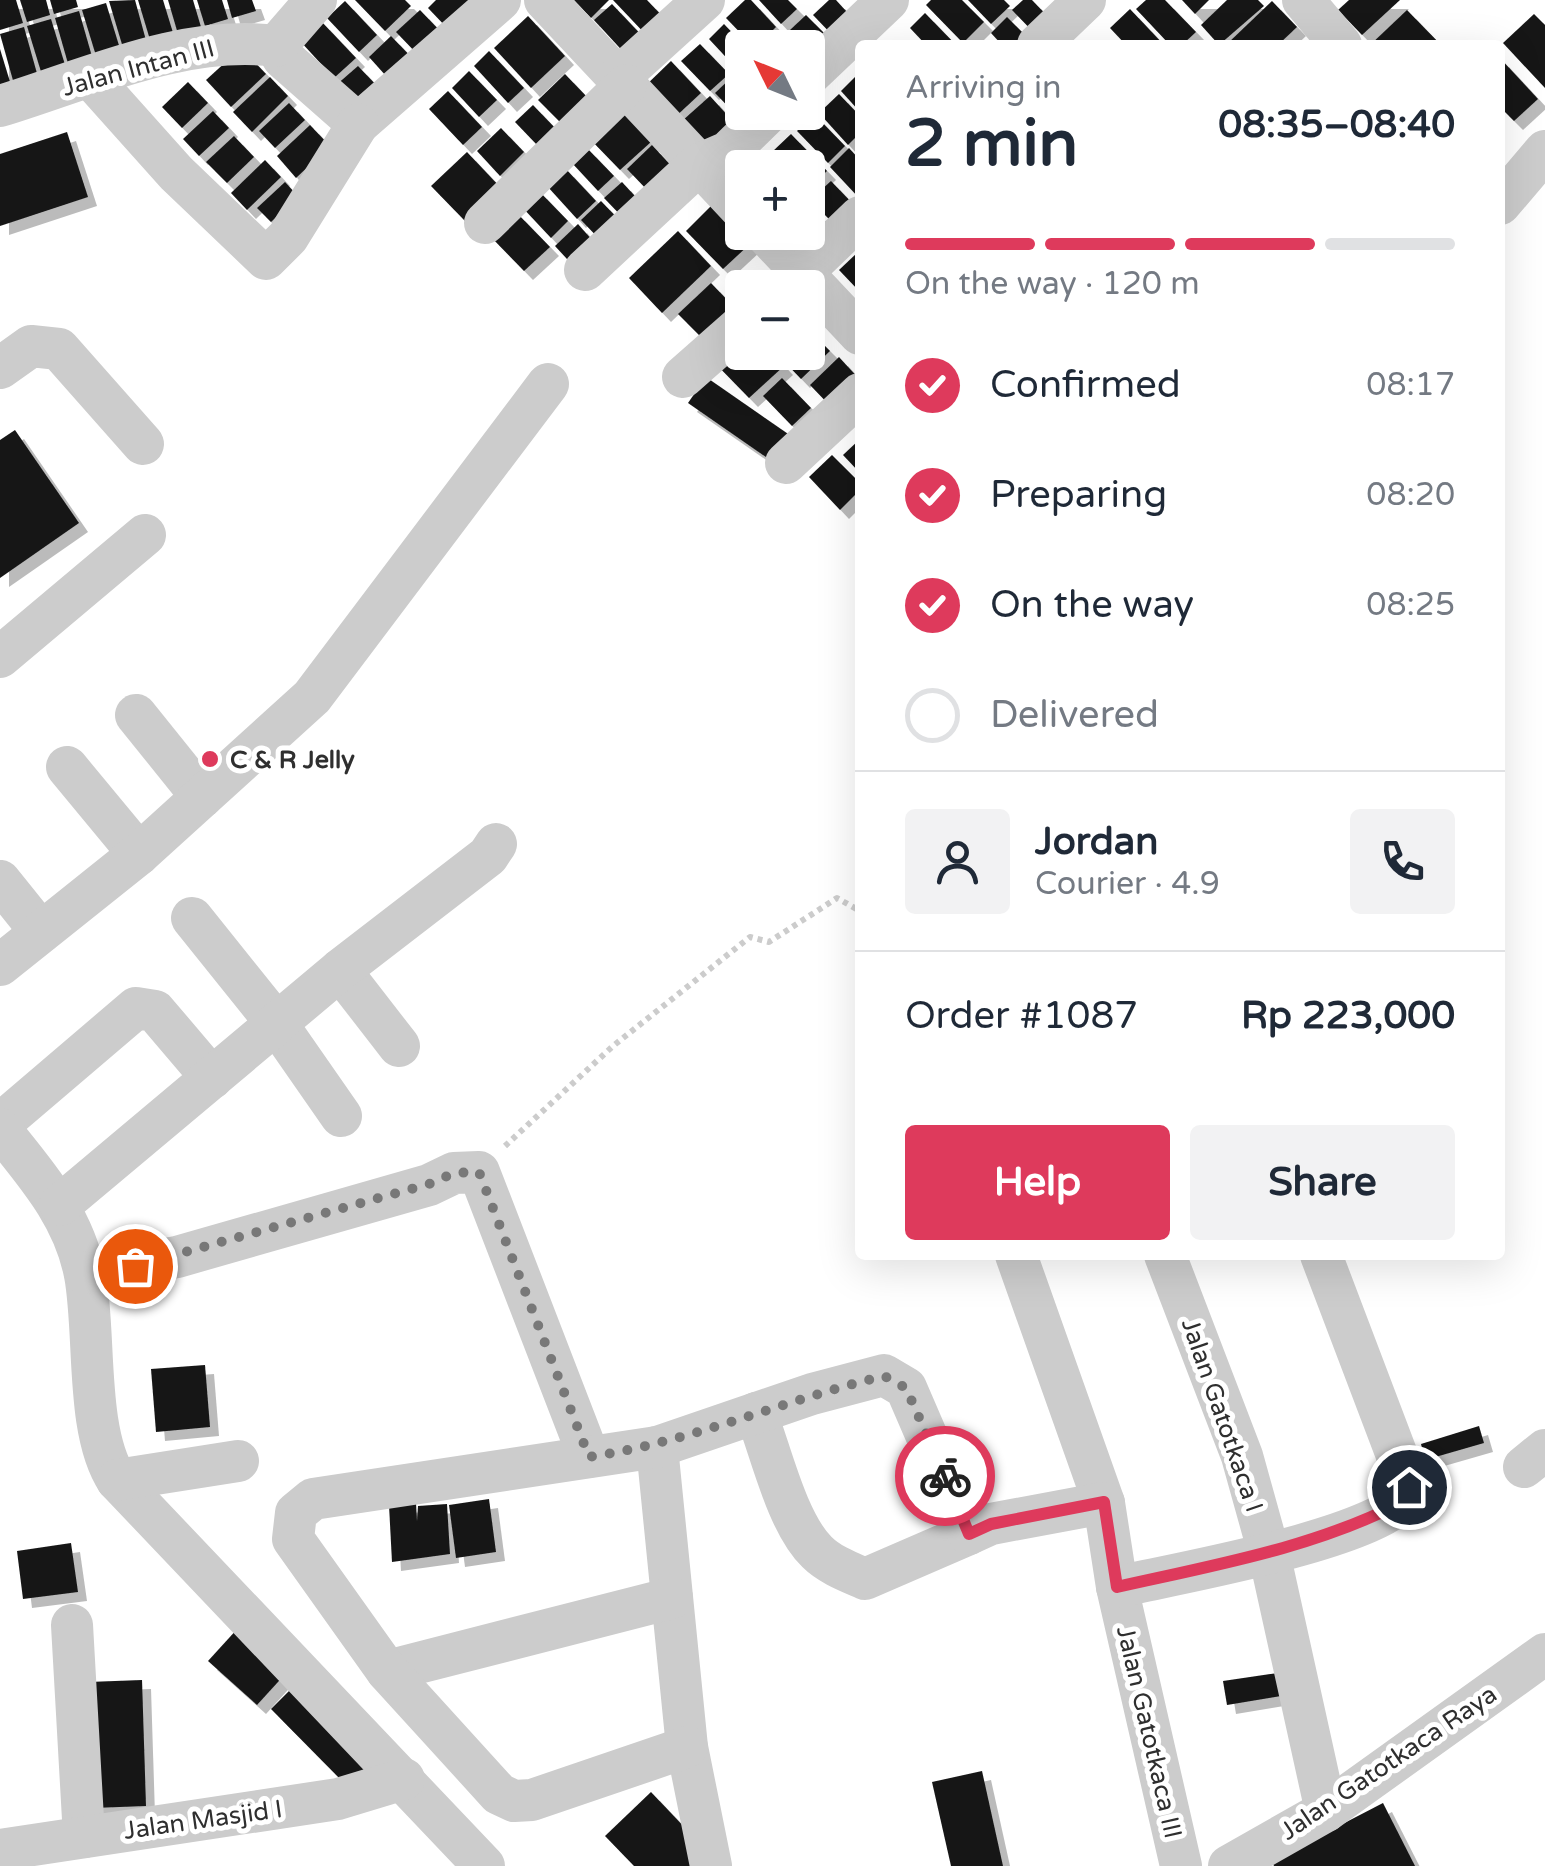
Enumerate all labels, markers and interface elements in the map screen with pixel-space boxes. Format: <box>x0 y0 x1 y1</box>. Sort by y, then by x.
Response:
north arrow <box>725 30 825 130</box>
map controls <box>725 30 825 370</box>
street label: Jalan Intan III <box>59 33 218 103</box>
text: Arriving in <box>905 69 1062 107</box>
text: 08:35–08:40 <box>1218 102 1455 148</box>
text: 2 min <box>905 105 1078 184</box>
button: + <box>725 150 825 250</box>
text: On the way · 120 m <box>905 265 1200 303</box>
button: − <box>725 270 825 370</box>
icon: check <box>905 358 960 413</box>
text: Confirmed <box>990 362 1181 408</box>
text: 08:17 <box>1366 366 1455 404</box>
icon: check <box>905 468 960 523</box>
text: Preparing <box>990 472 1167 518</box>
text: 08:20 <box>1366 476 1455 514</box>
icon: check <box>905 578 960 633</box>
text: On the way <box>990 582 1194 628</box>
text: 08:25 <box>1366 586 1455 624</box>
text: Delivered <box>990 692 1159 738</box>
place label: C & R Jelly <box>230 745 355 775</box>
marker: C & R Jelly <box>199 748 221 770</box>
button: person <box>905 809 1010 914</box>
button: phone <box>1350 809 1455 914</box>
text: Jordan <box>1035 819 1158 865</box>
text: Courier · 4.9 <box>1035 865 1220 903</box>
text: Order #1087 <box>905 993 1138 1039</box>
text: Rp 223,000 <box>1241 993 1455 1039</box>
button: Help <box>905 1125 1170 1240</box>
button: Share <box>1190 1125 1455 1240</box>
pin <box>93 1224 178 1309</box>
icon: bag <box>108 1239 163 1294</box>
street label: Jalan Gatotkaca I <box>1175 1315 1269 1516</box>
courier <box>895 1426 995 1526</box>
pin <box>1367 1445 1452 1530</box>
icon: bike <box>918 1449 973 1504</box>
icon: home <box>1382 1460 1437 1515</box>
street label: Jalan Gatotkaca III <box>1110 1623 1188 1841</box>
street label: Jalan Gatotkaca Raya <box>1275 1679 1503 1846</box>
street label: Jalan Masjid I <box>122 1794 284 1846</box>

